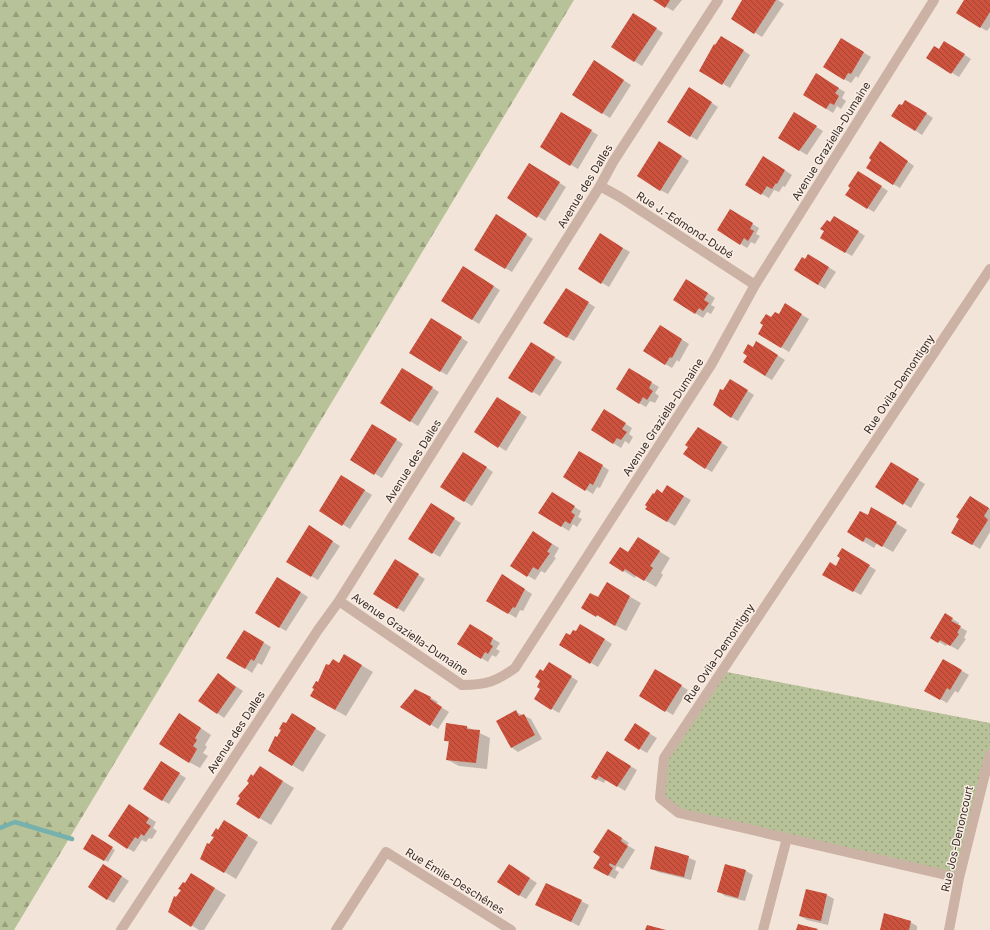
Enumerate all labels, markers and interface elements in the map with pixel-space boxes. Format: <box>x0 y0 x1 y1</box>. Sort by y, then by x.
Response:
street label: Avenue Graziella-Dumaine <box>789 79 873 203</box>
street label: Avenue des Dalles <box>554 141 616 231</box>
street label: Rue J.-Edmond-Dubé <box>634 188 736 262</box>
street label: Rue Ovila-Demontigny <box>861 332 937 436</box>
street label: Avenue Graziella-Dumaine <box>620 355 706 479</box>
street label: Avenue des Dalles <box>382 417 444 505</box>
street label: Avenue Graziella-Dumaine <box>349 590 471 678</box>
street label: Rue Ovila-Demontigny <box>681 601 757 705</box>
street label: Avenue des Dalles <box>204 688 268 776</box>
street label: Rue Jos-Denoncourt <box>938 784 976 893</box>
street label: Rue Émile-Deschênes <box>403 845 507 917</box>

